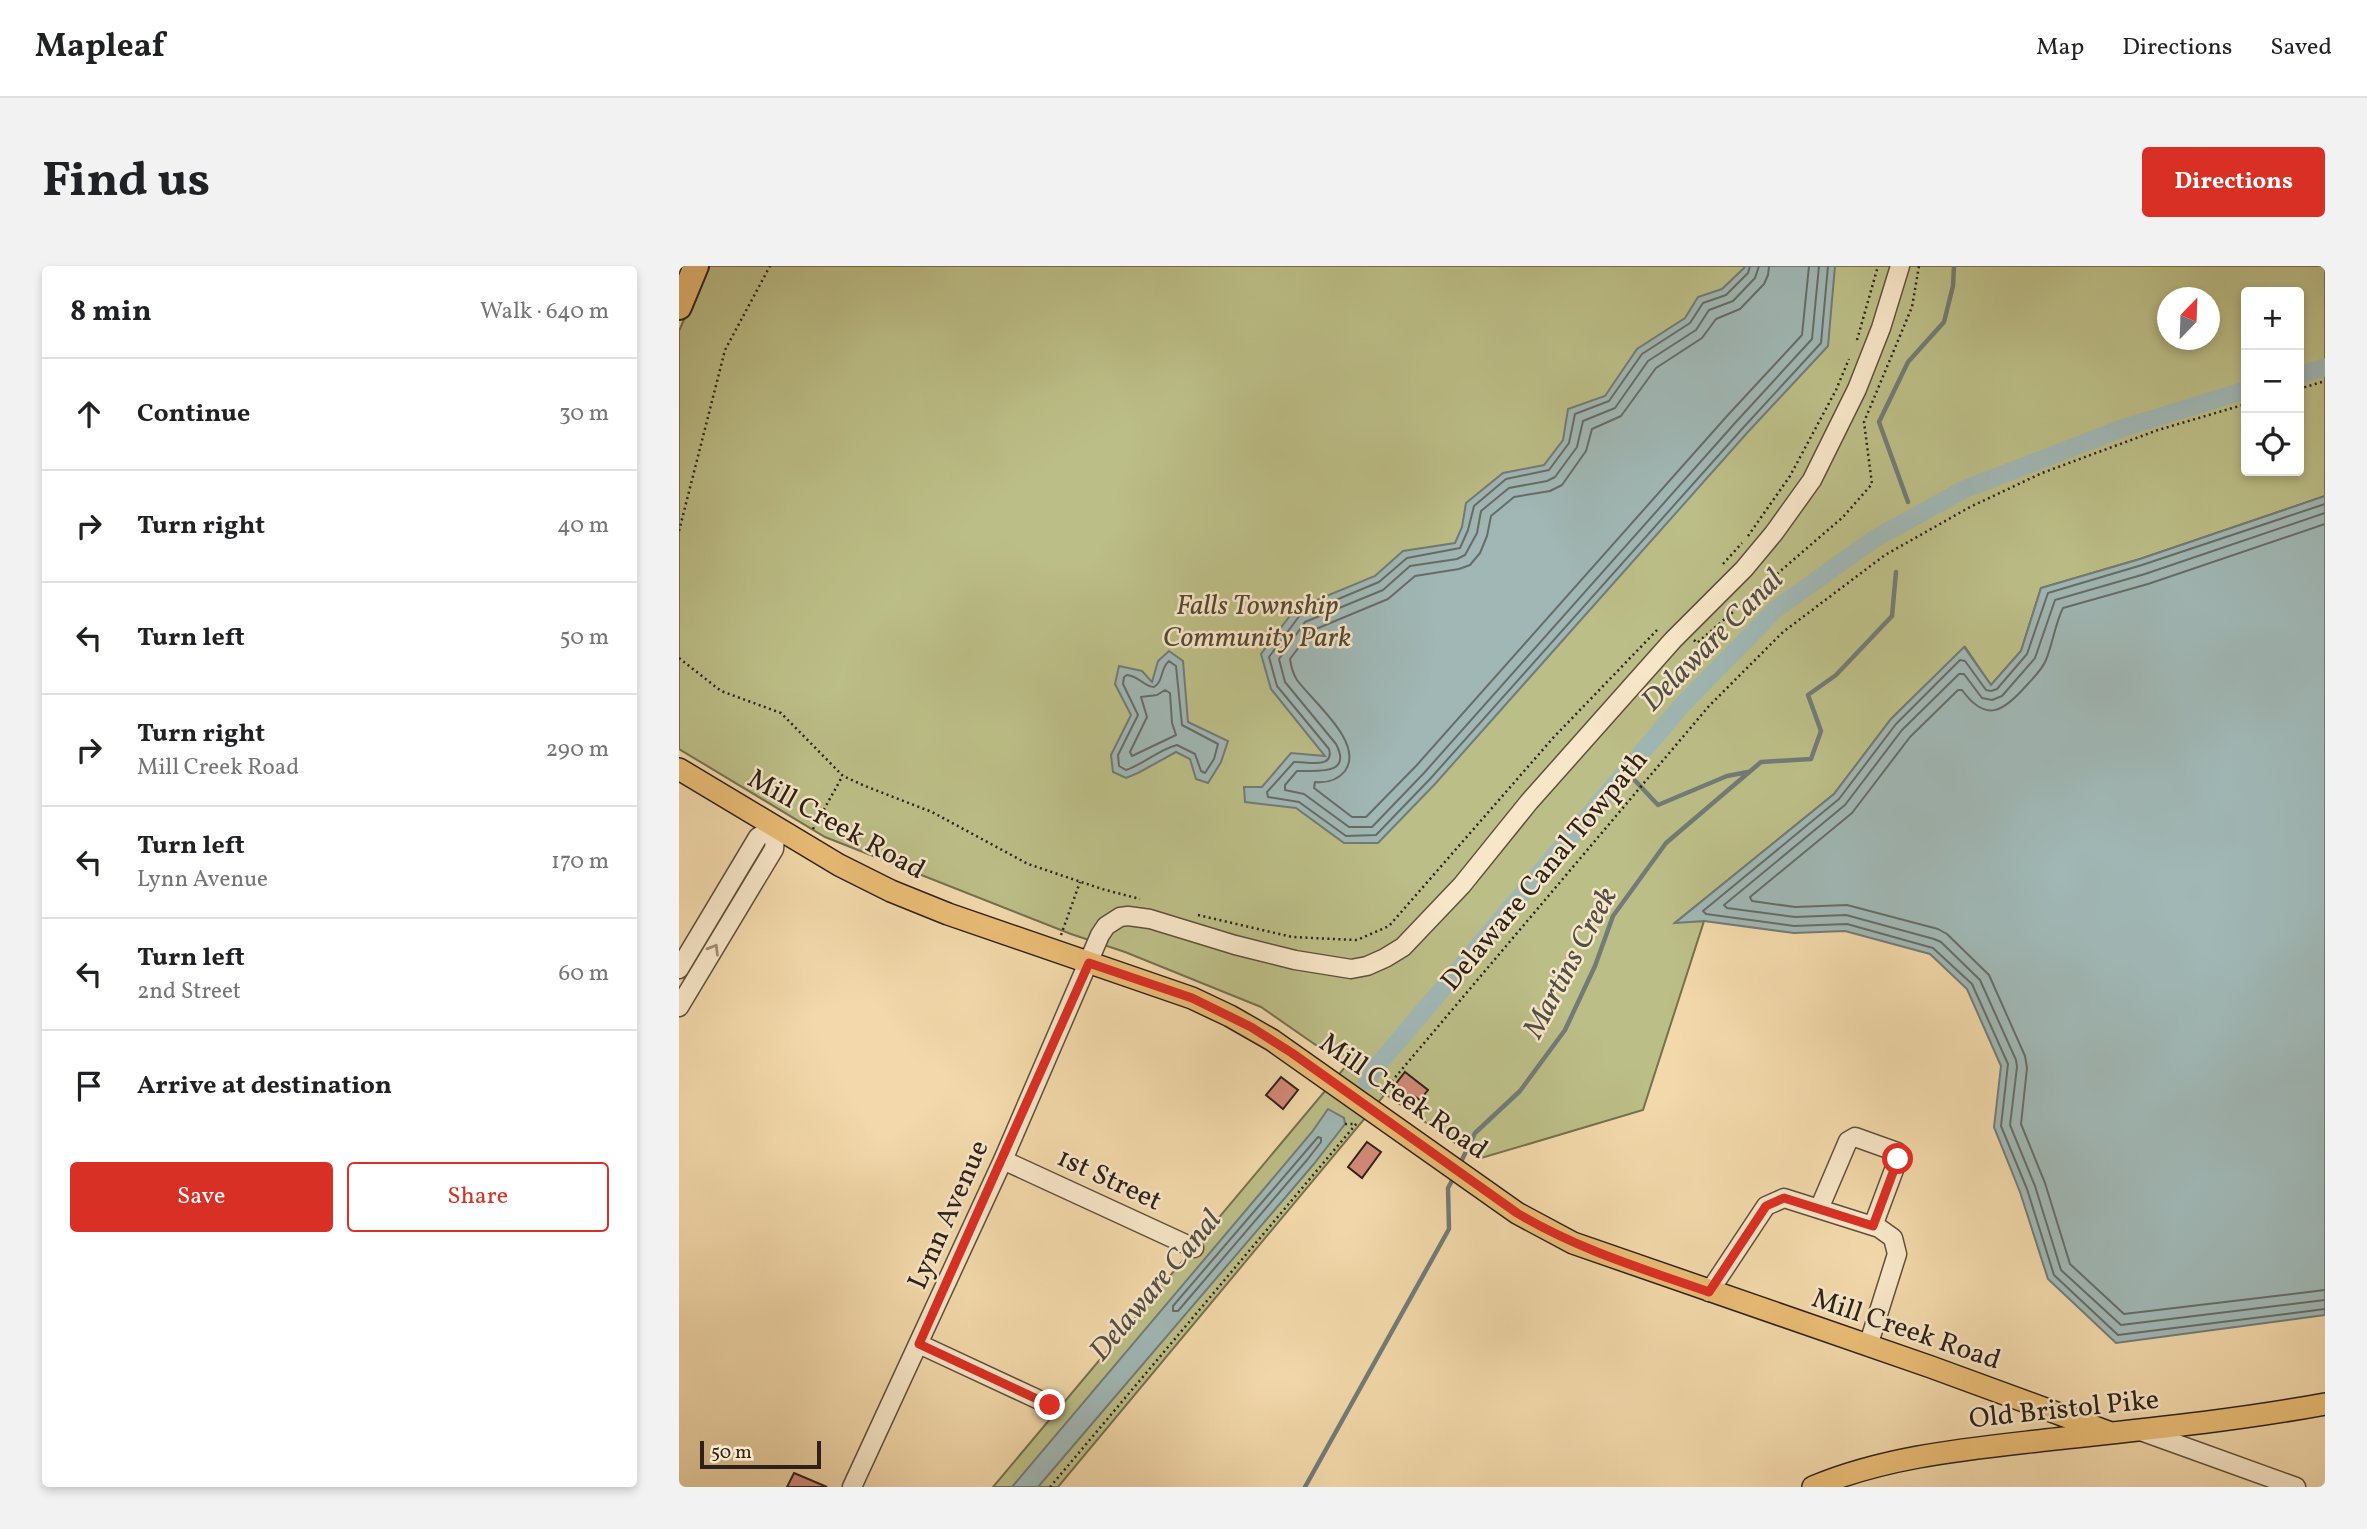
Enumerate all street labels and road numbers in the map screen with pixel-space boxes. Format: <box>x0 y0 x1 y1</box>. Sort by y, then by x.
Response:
street label: Delaware Canal Towpath <box>1432 742 1658 1000</box>
street label: Mill Creek Road <box>740 760 932 890</box>
street label: Mill Creek Road <box>1311 1024 1495 1170</box>
street label: Lynn Avenue <box>899 1134 999 1296</box>
street label: 1st Street <box>1050 1139 1168 1221</box>
street label: Mill Creek Road <box>1806 1279 2006 1381</box>
street label: Old Bristol Pike <box>1967 1381 2161 1439</box>

